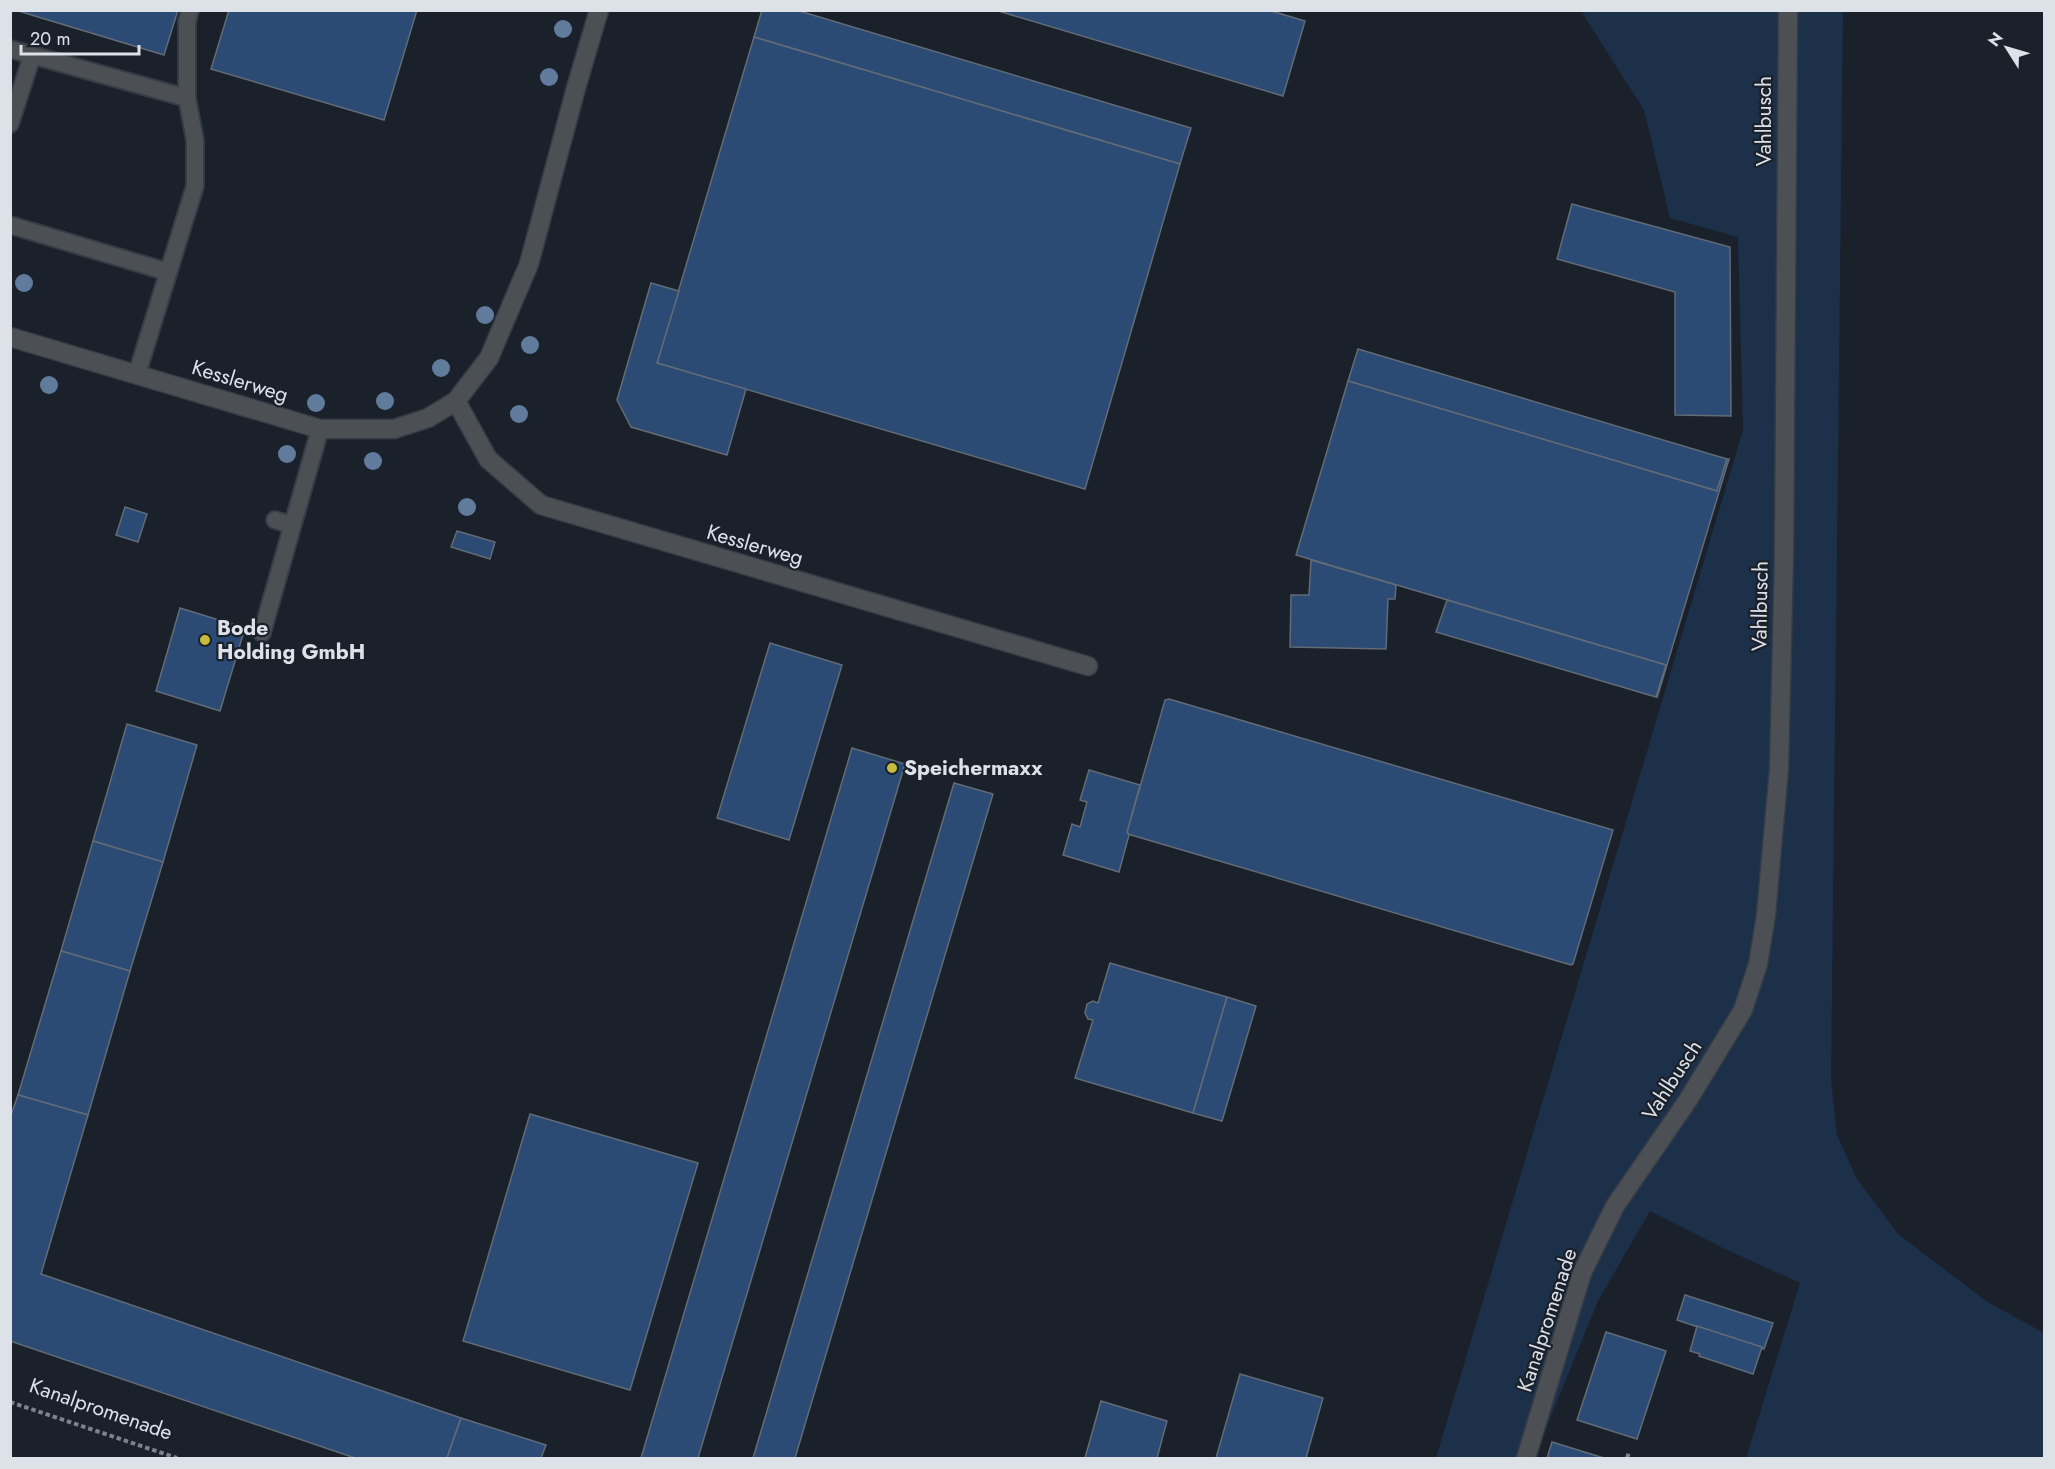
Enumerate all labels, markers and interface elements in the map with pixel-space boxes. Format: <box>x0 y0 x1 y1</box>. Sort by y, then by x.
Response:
scale bar <box>21 18 140 56</box>
north arrow <box>1977 18 2037 78</box>
text: 20 m <box>30 26 70 52</box>
text: N <box>1982 27 2008 51</box>
street label: Vahlbusch <box>1749 76 1779 166</box>
street label: Kesslerweg <box>188 352 292 410</box>
street label: Kesslerweg <box>703 517 807 573</box>
street label: Vahlbusch <box>1744 561 1776 651</box>
place label: Bode Holding GmbH <box>217 613 365 667</box>
marker: Bode Holding GmbH <box>198 633 212 647</box>
place label: Speichermaxx <box>904 753 1043 783</box>
marker: Speichermaxx <box>885 761 899 775</box>
street label: Vahlbusch <box>1635 1034 1709 1126</box>
street label: Kanalpromenade <box>1510 1244 1584 1396</box>
street label: Kanalpromenade <box>26 1371 177 1448</box>

